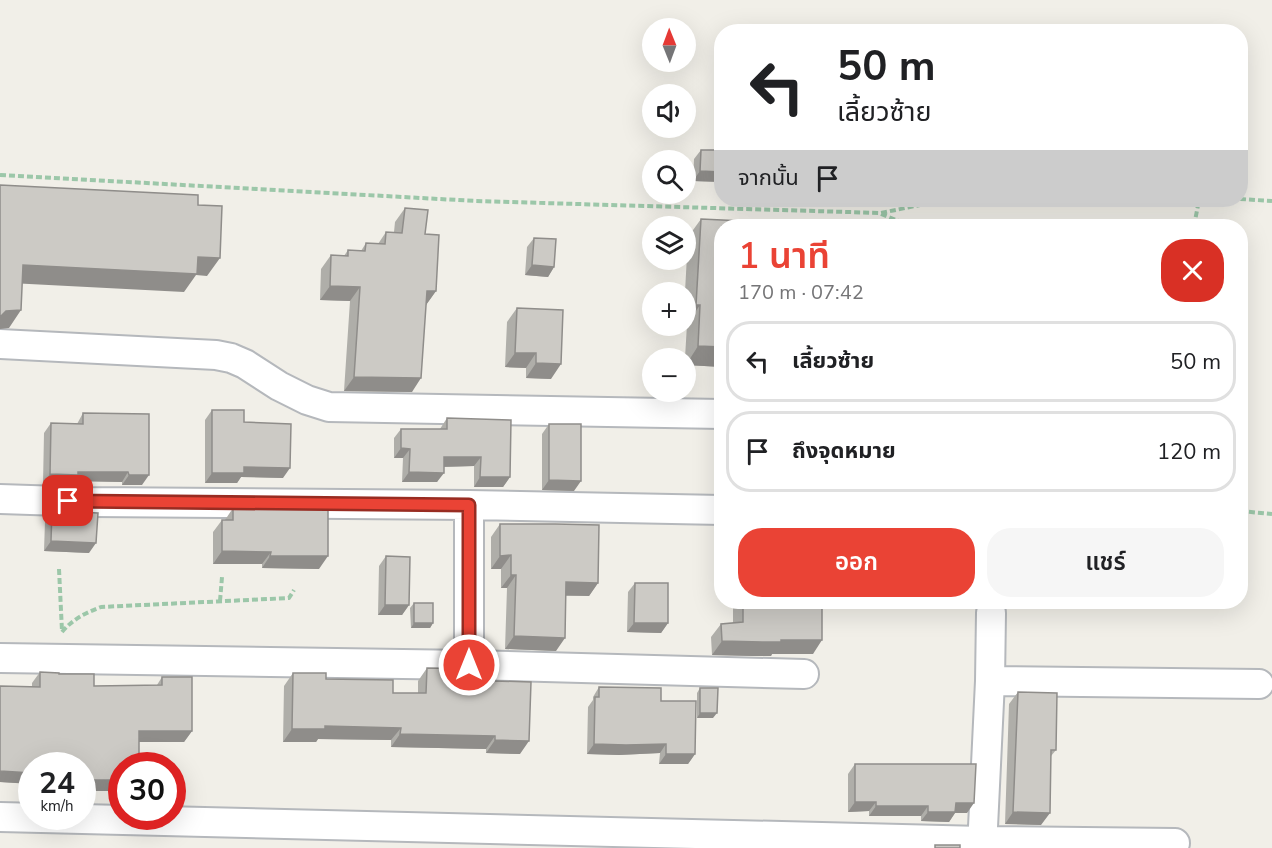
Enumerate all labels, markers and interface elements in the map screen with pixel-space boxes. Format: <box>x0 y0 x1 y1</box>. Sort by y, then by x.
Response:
north arrow <box>642 18 696 72</box>
map controls <box>642 18 696 402</box>
text: 50 m <box>837 38 936 95</box>
icon: left <box>738 48 816 126</box>
button: sound <box>642 84 696 138</box>
text: เลี้ยวซ้าย <box>837 94 931 131</box>
button: search <box>642 150 696 204</box>
icon: arrive <box>811 162 844 195</box>
text: จากนั้น <box>738 163 799 193</box>
button: layers <box>642 216 696 270</box>
text: 1 นาที <box>738 232 830 281</box>
button: close <box>1161 239 1224 302</box>
text: 170 m · 07:42 <box>738 279 864 306</box>
button: + <box>642 282 696 336</box>
icon: left <box>741 345 774 378</box>
text: เลี้ยวซ้าย <box>792 346 874 376</box>
text: 50 m <box>1170 347 1221 377</box>
button: − <box>642 348 696 402</box>
icon: arrive <box>741 435 774 468</box>
text: ถึงจุดหมาย <box>792 436 896 466</box>
text: 120 m <box>1157 437 1221 467</box>
pin <box>42 475 93 526</box>
icon: arrive <box>51 484 84 517</box>
button: ออก <box>738 528 975 597</box>
button: แชร์ <box>987 528 1224 597</box>
position arrow <box>437 633 501 697</box>
speed limit sign: 30 <box>108 752 186 830</box>
text: 24 <box>39 763 75 804</box>
text: km/h <box>40 796 74 816</box>

